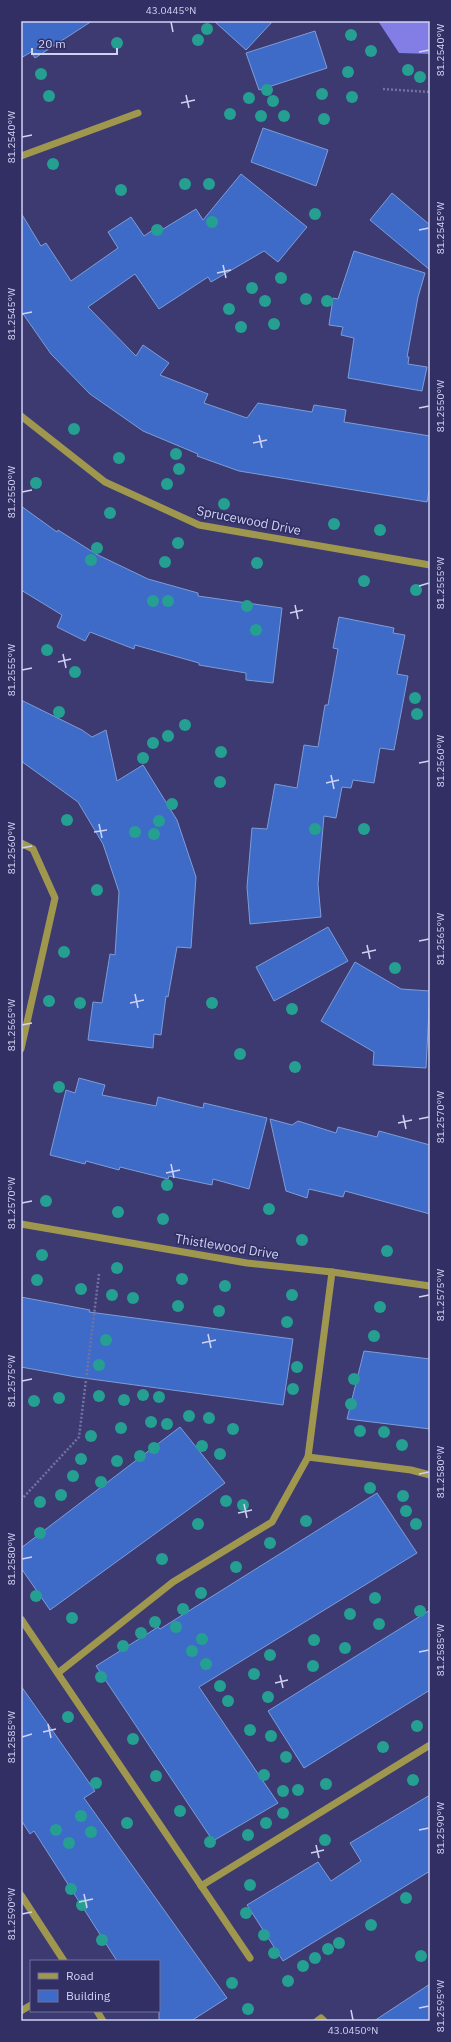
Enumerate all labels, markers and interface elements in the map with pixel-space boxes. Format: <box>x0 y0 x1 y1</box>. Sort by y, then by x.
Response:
text: 43.0445°N <box>146 4 196 17</box>
text: 81.2540°W <box>434 24 447 76</box>
scale bar <box>32 30 117 56</box>
text: 20 m <box>38 36 66 51</box>
text: 81.2540°W <box>5 111 18 163</box>
text: 81.2545°W <box>434 202 447 254</box>
text: 81.2545°W <box>5 288 18 340</box>
text: 81.2550°W <box>434 380 447 432</box>
text: 81.2550°W <box>5 466 18 518</box>
street label: Sprucewood Drive <box>195 502 303 539</box>
text: 81.2555°W <box>434 557 447 609</box>
text: 81.2555°W <box>5 644 18 696</box>
text: 81.2560°W <box>434 735 447 787</box>
text: 81.2560°W <box>5 822 18 874</box>
text: 81.2565°W <box>434 913 447 965</box>
text: 81.2565°W <box>5 999 18 1051</box>
text: 81.2570°W <box>434 1091 447 1143</box>
text: 81.2570°W <box>5 1177 18 1229</box>
street label: Thistlewood Drive <box>174 1230 280 1263</box>
text: 81.2575°W <box>434 1269 447 1321</box>
text: 81.2575°W <box>5 1355 18 1407</box>
text: 81.2580°W <box>434 1446 447 1498</box>
text: 81.2580°W <box>5 1533 18 1585</box>
text: 81.2585°W <box>434 1624 447 1676</box>
text: 81.2585°W <box>5 1711 18 1763</box>
text: 81.2590°W <box>434 1802 447 1854</box>
text: 81.2590°W <box>5 1888 18 1940</box>
legend <box>30 1960 160 2012</box>
text: Road <box>66 1968 94 1983</box>
text: 81.2595°W <box>434 1980 447 2032</box>
text: Building <box>66 1988 111 2003</box>
text: 43.0450°N <box>328 2024 378 2037</box>

